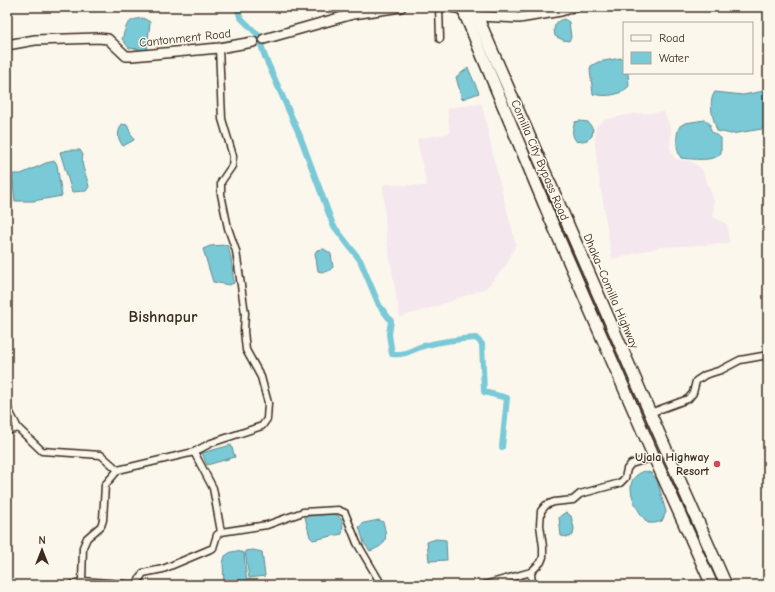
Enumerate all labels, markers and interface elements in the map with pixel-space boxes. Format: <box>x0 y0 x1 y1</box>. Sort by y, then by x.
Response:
legend <box>623 22 753 74</box>
street label: Cantonment Road <box>138 26 232 50</box>
text: Road <box>659 31 685 45</box>
text: Water <box>659 51 689 65</box>
street label: Comilla City Bypass Road <box>508 97 572 223</box>
street label: Dhaka–Comilla Highway <box>580 231 642 351</box>
district label: Bishnapur <box>129 308 198 326</box>
place label: Ujala Highway Resort <box>635 450 710 478</box>
marker: Ujala Highway Resort <box>712 459 722 469</box>
north arrow <box>22 530 62 570</box>
text: N <box>38 534 46 547</box>

